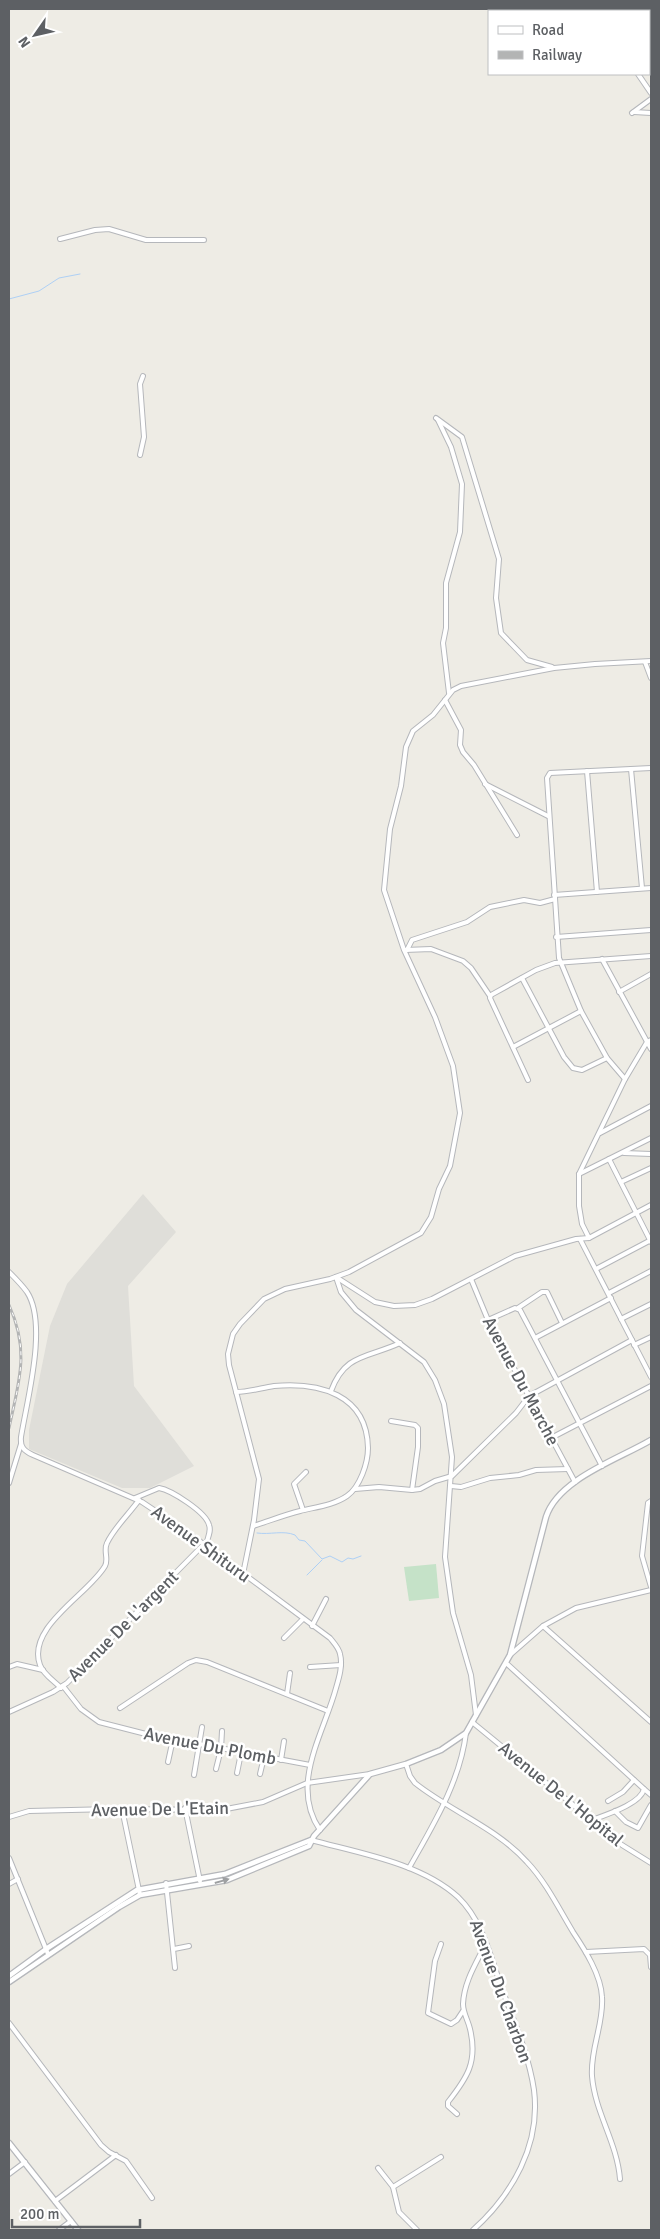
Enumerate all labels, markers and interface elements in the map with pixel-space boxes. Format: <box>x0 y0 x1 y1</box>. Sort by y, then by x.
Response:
north arrow <box>10 10 60 60</box>
legend <box>488 10 650 75</box>
text: Road <box>532 21 564 39</box>
text: N <box>15 33 34 51</box>
text: Railway <box>532 46 582 64</box>
street label: Avenue Du Marche <box>478 1313 564 1449</box>
street label: Avenue Shituru <box>147 1501 255 1587</box>
street label: Avenue De L'argent <box>63 1566 183 1686</box>
street label: Avenue Du Plomb <box>142 1722 278 1770</box>
street label: Avenue De L'Hopital <box>494 1737 628 1851</box>
street label: Avenue De L'Etain <box>91 1797 229 1821</box>
one-way arrow <box>215 1876 230 1884</box>
street label: Avenue Du Charbon <box>465 1916 537 2066</box>
scale bar <box>12 2196 140 2228</box>
text: 200 m <box>20 2205 60 2223</box>

